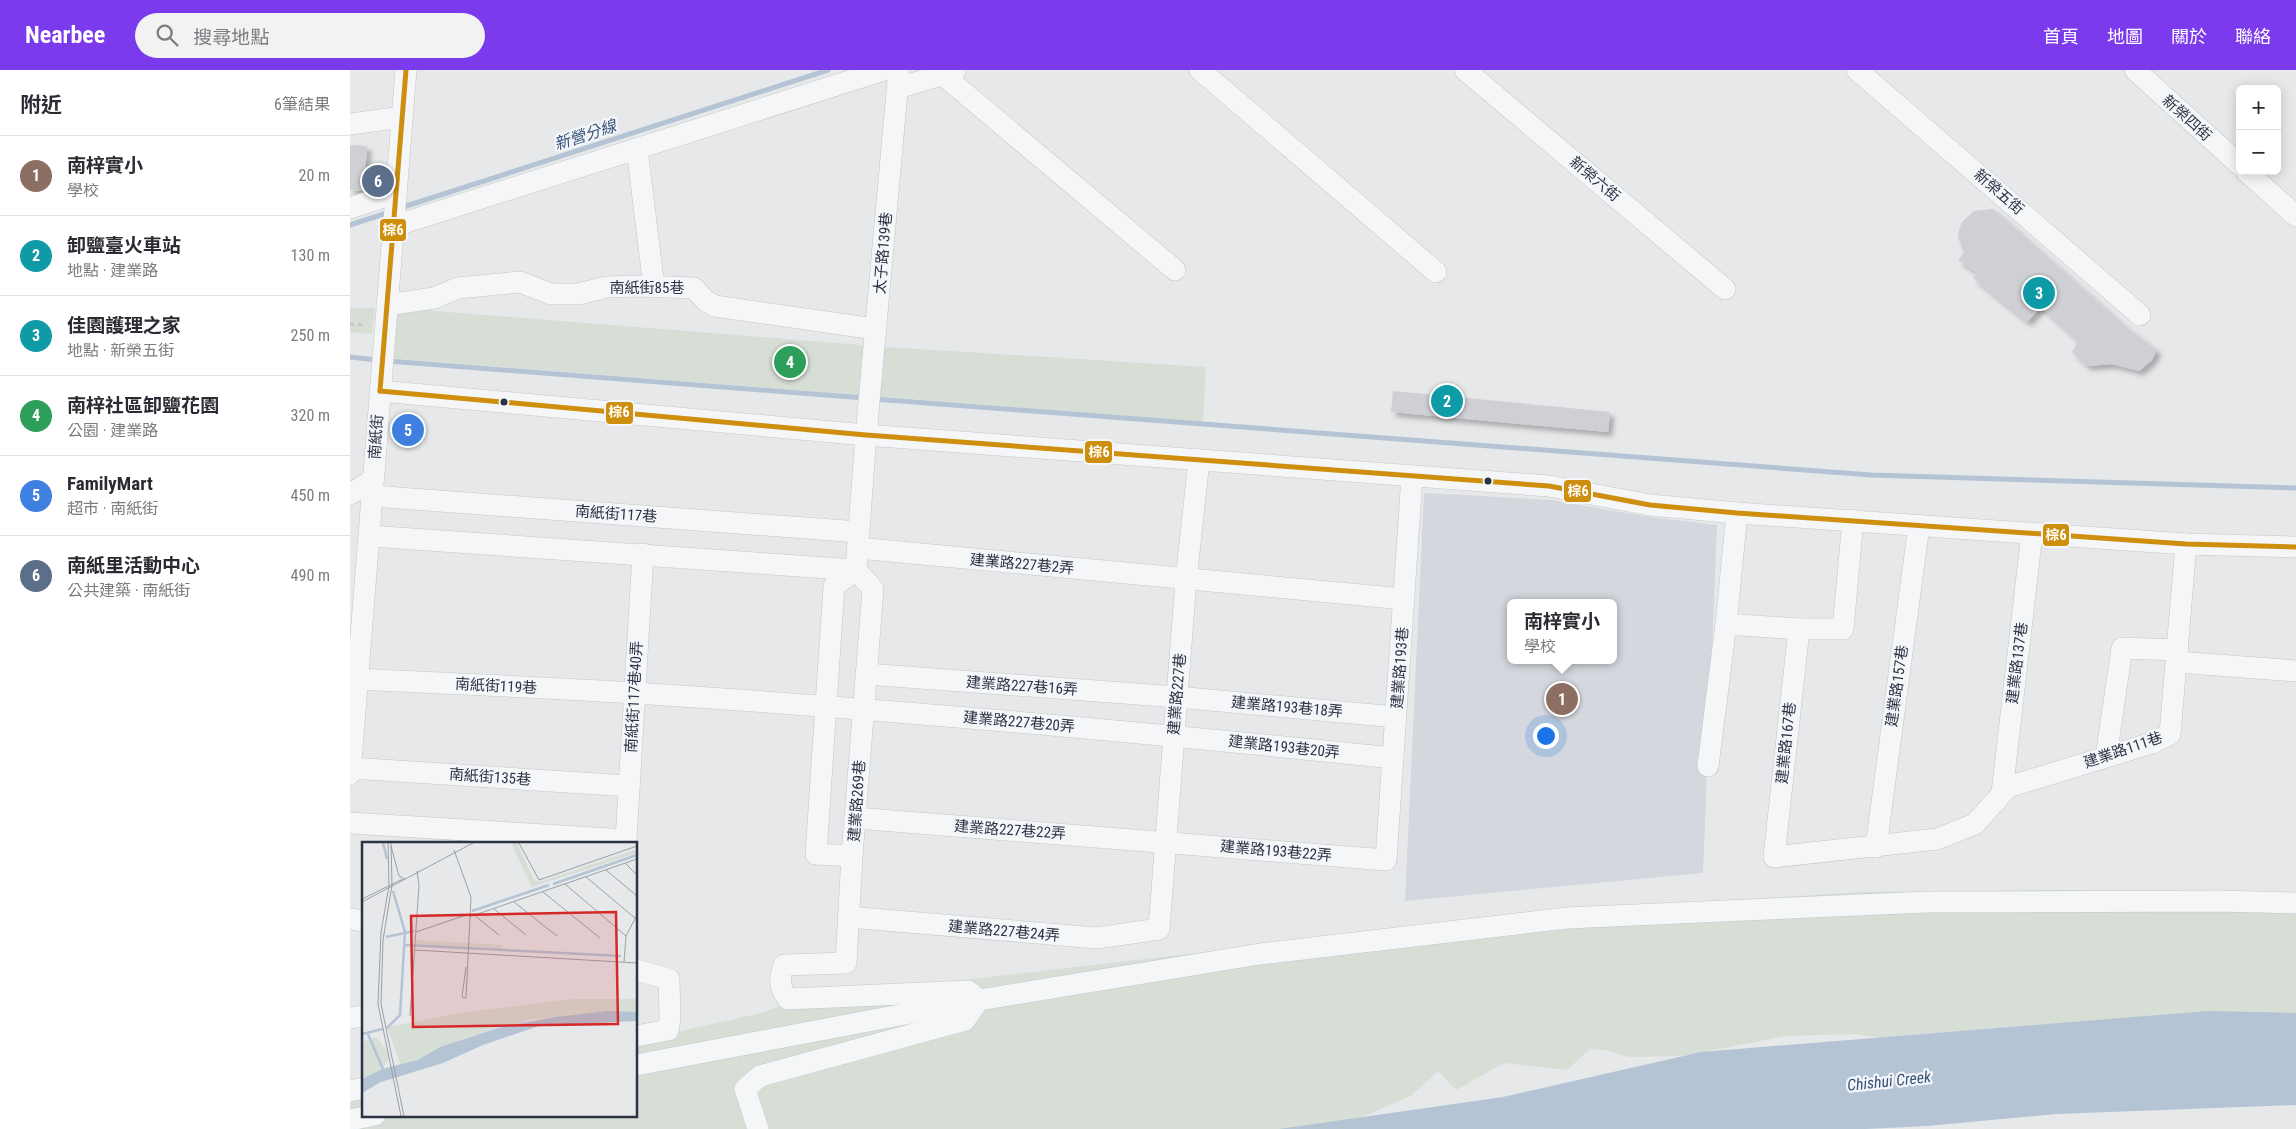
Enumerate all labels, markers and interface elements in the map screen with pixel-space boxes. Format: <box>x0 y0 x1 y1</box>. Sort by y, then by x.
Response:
search box <box>135 13 485 58</box>
text: Nearbee <box>25 21 105 49</box>
icon: search <box>153 21 181 49</box>
text: 搜尋地點 <box>193 26 269 49</box>
text: 首頁 <box>2043 26 2079 47</box>
text: 地圖 <box>2107 26 2143 47</box>
text: 關於 <box>2171 26 2207 47</box>
text: 聯絡 <box>2235 26 2271 47</box>
map controls <box>2236 85 2281 175</box>
button: + <box>2236 85 2281 130</box>
street label: 新榮四街 <box>2159 91 2215 145</box>
text: 附近 <box>20 93 62 117</box>
text: 6筆結果 <box>274 95 330 114</box>
water label: 新營分線 <box>552 115 620 154</box>
button: − <box>2236 130 2281 175</box>
street label: 新榮六街 <box>1566 153 1624 205</box>
text: 南梓實小 <box>67 154 143 177</box>
pin: 6 <box>362 162 394 200</box>
text: 1 <box>32 166 40 185</box>
text: 20 m <box>298 166 330 185</box>
street label: 新榮五街 <box>1970 166 2028 218</box>
text: 學校 <box>67 181 99 200</box>
street label: 太子路139巷 <box>870 211 896 295</box>
line badge: 棕6 <box>379 218 407 242</box>
text: 棕6 <box>382 222 404 238</box>
text: 卸鹽臺火車站 <box>67 234 181 257</box>
text: 2 <box>32 246 40 265</box>
text: 130 m <box>291 246 330 265</box>
text: 地點 · 建業路 <box>67 261 158 280</box>
pin: 3 <box>2023 274 2055 312</box>
street label: 南紙街85巷 <box>610 279 684 297</box>
text: 佳園護理之家 <box>67 314 181 337</box>
text: 3 <box>32 326 40 345</box>
text: 250 m <box>291 326 330 345</box>
text: 地點 · 新榮五街 <box>67 341 174 360</box>
pin: 4 <box>774 343 806 381</box>
pin: 2 <box>1431 382 1463 420</box>
text: 南梓社區卸鹽花園 <box>67 394 219 417</box>
unlabelled marker <box>499 397 509 407</box>
line badge: 棕6 <box>605 401 634 425</box>
text: 棕6 <box>608 404 630 420</box>
text: 4 <box>32 406 40 425</box>
text: 320 m <box>291 406 330 425</box>
pin: 5 <box>392 411 424 449</box>
street label: 南紙街 <box>365 414 387 460</box>
text: 公園 · 建業路 <box>67 421 158 440</box>
line badge: 棕6 <box>1084 440 1113 464</box>
text: 棕6 <box>1088 444 1110 460</box>
text: FamilyMart <box>67 472 153 495</box>
unlabelled marker <box>1483 476 1493 486</box>
line badge: 棕6 <box>1563 479 1592 503</box>
text: 棕6 <box>1567 483 1589 499</box>
text: 5 <box>32 486 40 505</box>
text: 450 m <box>291 486 330 505</box>
text: 超市 · 南紙街 <box>67 499 158 518</box>
street label: 南紙街117巷 <box>574 502 658 526</box>
line badge: 棕6 <box>2042 523 2070 547</box>
text: 棕6 <box>2045 527 2067 543</box>
street label: 建業路227巷2弄 <box>969 550 1075 578</box>
text: 南紙里活動中心 <box>67 554 200 577</box>
text: 6 <box>32 566 40 585</box>
text: 490 m <box>291 566 330 585</box>
text: 公共建築 · 南紙街 <box>67 581 190 600</box>
popup <box>1507 599 1617 664</box>
text: 南梓實小 <box>1524 610 1600 633</box>
street label: 建業路137巷 <box>2003 621 2031 705</box>
street label: 建業路193巷 <box>1388 626 1412 710</box>
text: 學校 <box>1524 637 1556 656</box>
street label: 南紙街117巷40弄 <box>622 641 646 753</box>
street label: 建業路157巷 <box>1882 644 1912 728</box>
street label: 建業路227巷 <box>1164 652 1190 736</box>
street label: 建業路227巷16弄 <box>965 673 1079 699</box>
street label: 南紙街119巷 <box>454 675 538 697</box>
pin: 1 <box>1546 680 1578 718</box>
street label: 建業路193巷18弄 <box>1230 693 1344 721</box>
street label: 建業路167巷 <box>1773 701 1799 785</box>
street label: 建業路227巷20弄 <box>962 708 1076 736</box>
your location <box>1533 723 1559 749</box>
street label: 建業路111巷 <box>2081 728 2165 772</box>
street label: 建業路193巷20弄 <box>1227 732 1341 762</box>
street label: 建業路269巷 <box>845 759 869 843</box>
street label: 南紙街135巷 <box>448 765 532 789</box>
street label: 建業路227巷22弄 <box>953 817 1067 843</box>
street label: 建業路193巷22弄 <box>1219 837 1333 865</box>
inset map <box>362 842 638 1116</box>
street label: 建業路227巷24弄 <box>947 917 1061 945</box>
water label: Chishui Creek <box>1846 1067 1933 1095</box>

